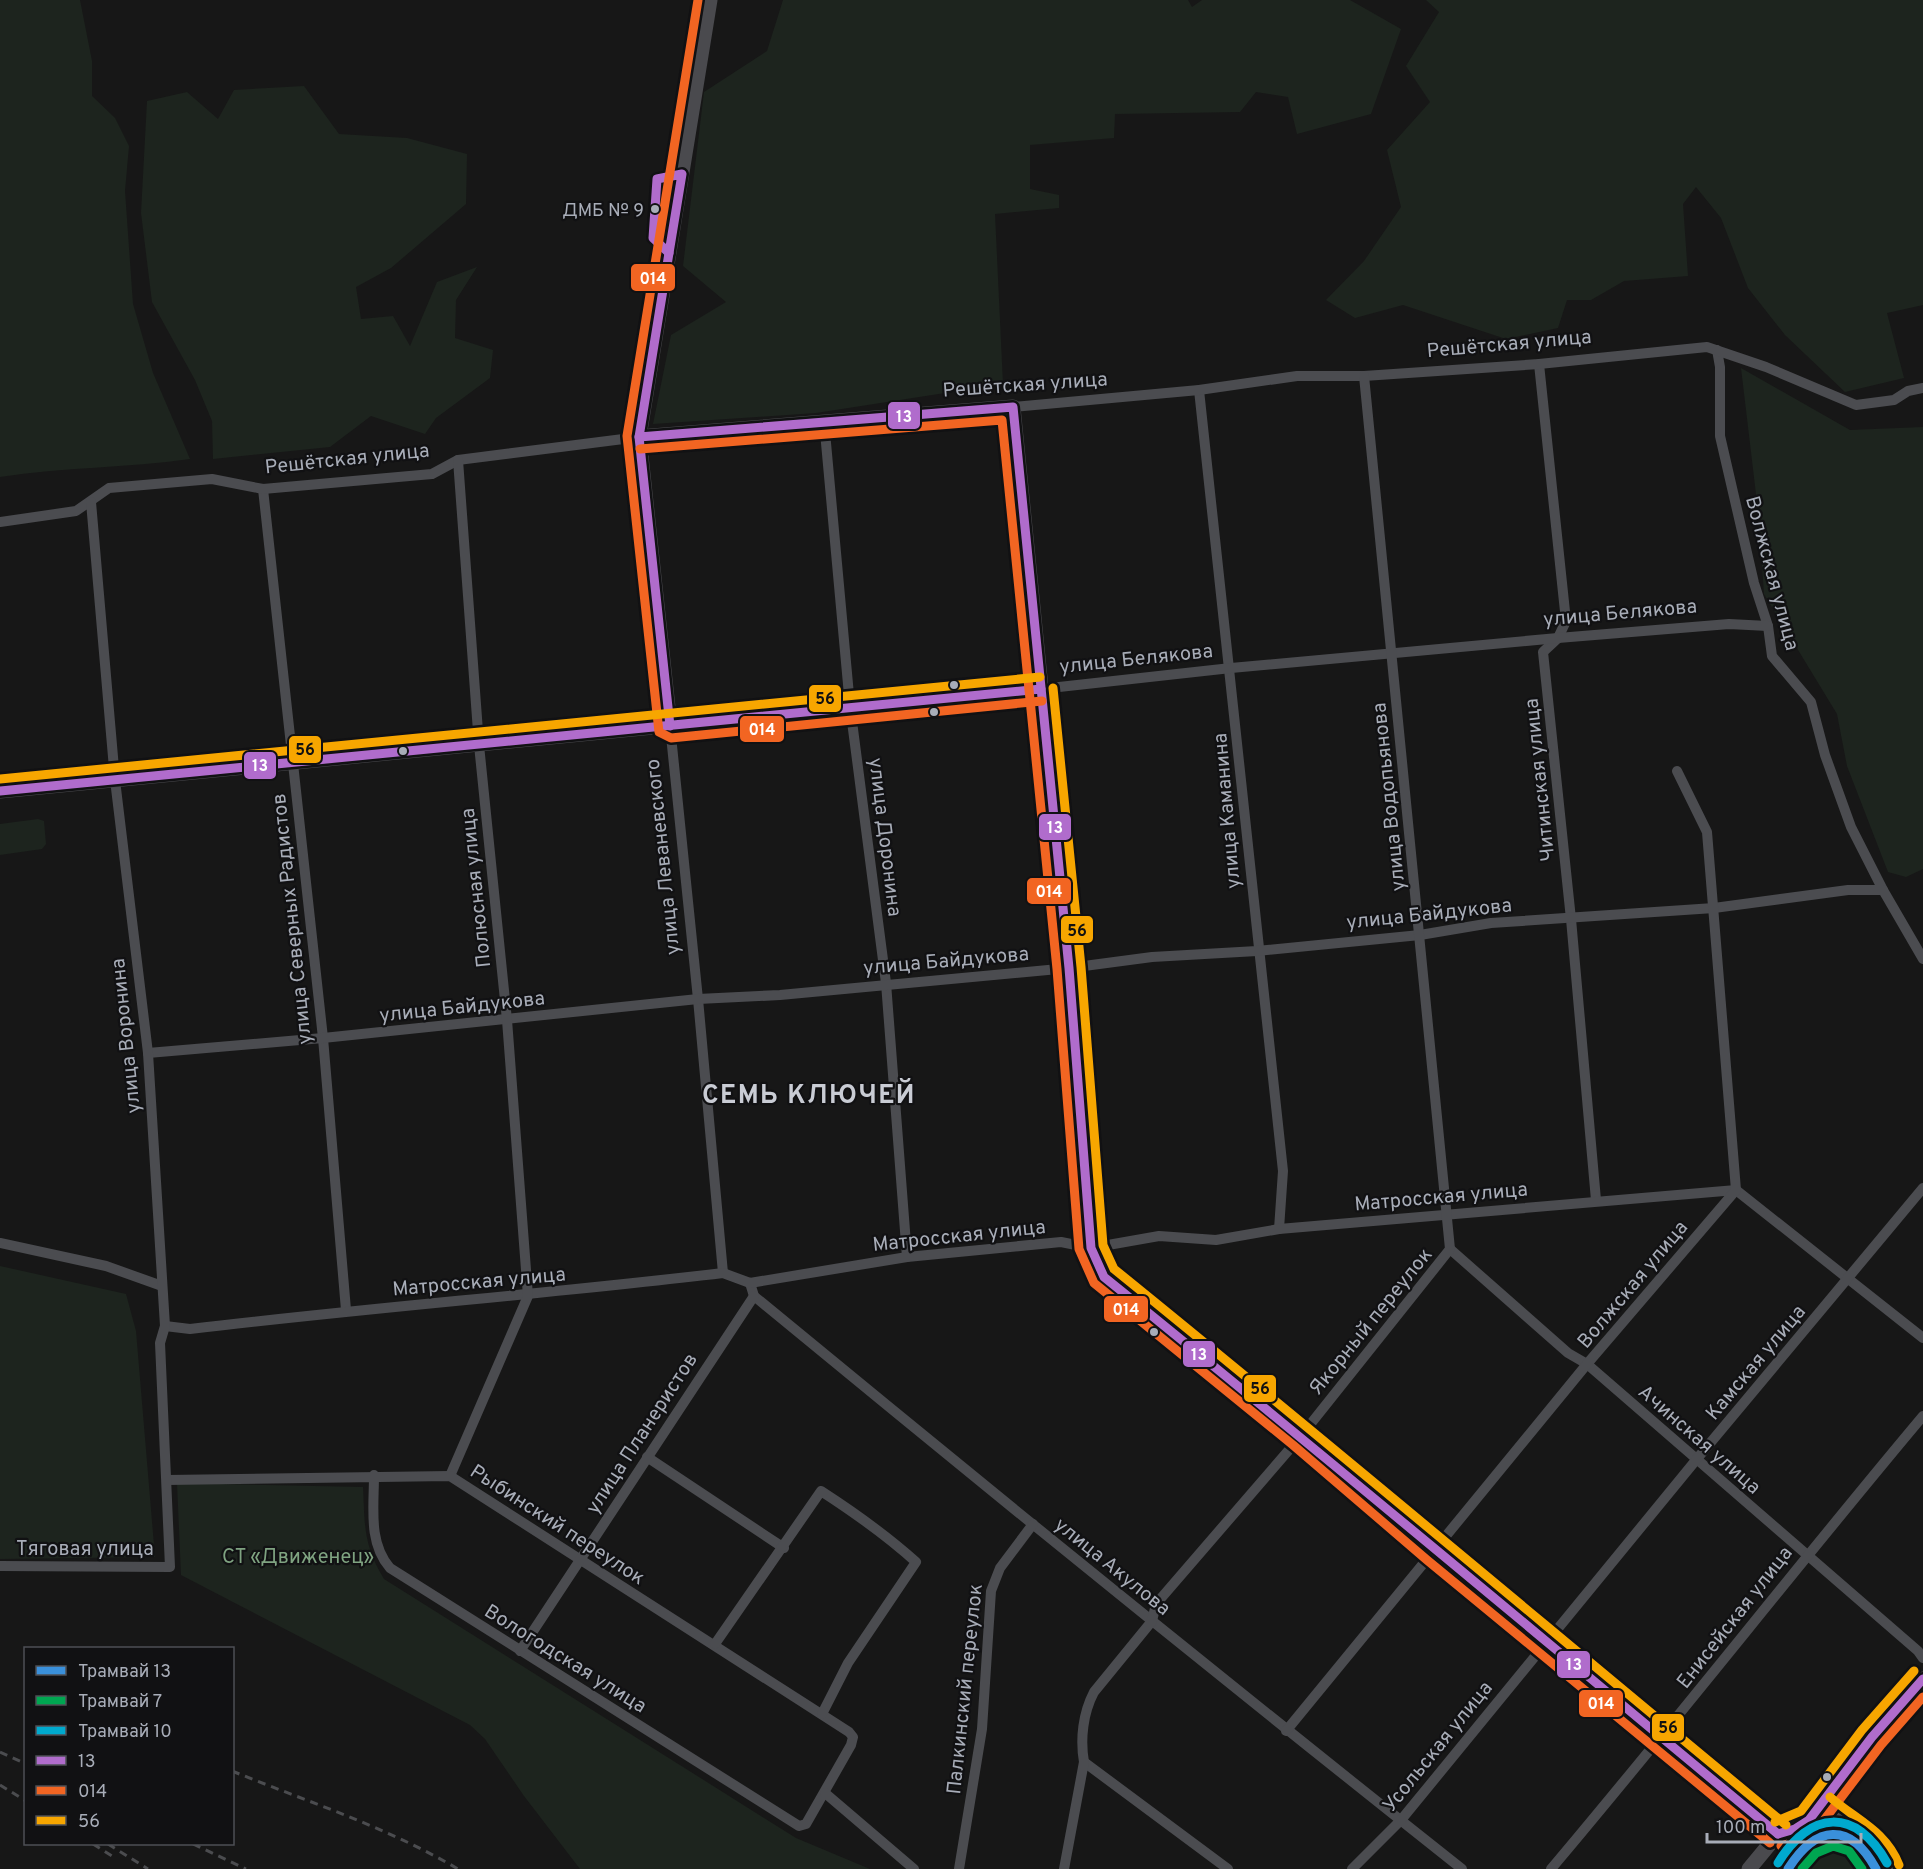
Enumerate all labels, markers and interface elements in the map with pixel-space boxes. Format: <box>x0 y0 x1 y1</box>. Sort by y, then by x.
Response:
place label: ДМБ № 9 <box>562 200 644 223</box>
marker: ДМБ № 9 <box>649 203 661 215</box>
line badge: 014 <box>630 263 676 292</box>
text: 014 <box>639 270 667 290</box>
street label: Решётская улица <box>1426 325 1593 365</box>
street label: Решётская улица <box>942 367 1109 405</box>
line badge: 13 <box>887 401 921 430</box>
text: 13 <box>896 408 912 428</box>
street label: Решётская улица <box>264 438 431 482</box>
street label: Волжская улица <box>1738 493 1804 654</box>
street label: улица Белякова <box>1542 594 1698 634</box>
street label: улица Белякова <box>1058 639 1214 681</box>
unlabelled marker <box>948 679 960 691</box>
line badge: 56 <box>808 684 842 713</box>
text: 56 <box>815 690 835 710</box>
street label: Читинская улица <box>1519 697 1562 863</box>
street label: улица Водопьянова <box>1367 701 1413 892</box>
unlabelled marker <box>928 706 940 718</box>
line badge: 014 <box>739 715 785 743</box>
text: 014 <box>748 721 776 741</box>
street label: улица Каманина <box>1208 732 1248 890</box>
line badge: 56 <box>288 735 322 764</box>
text: 56 <box>295 741 315 761</box>
unlabelled marker <box>397 745 409 757</box>
line badge: 13 <box>243 751 277 780</box>
street label: улица Доронина <box>861 756 907 918</box>
text: 13 <box>252 757 268 777</box>
street label: улица Леваневского <box>641 758 687 956</box>
street label: улица Северных Радистов <box>267 792 319 1046</box>
street label: Полюсная улица <box>456 807 498 969</box>
line badge: 13 <box>1038 813 1072 841</box>
text: 13 <box>1047 819 1063 839</box>
line badge: 014 <box>1026 877 1072 905</box>
text: 014 <box>1035 883 1063 903</box>
street label: улица Байдукова <box>1345 893 1513 937</box>
line badge: 56 <box>1060 915 1094 944</box>
text: 56 <box>1067 922 1087 942</box>
street label: улица Байдукова <box>862 942 1030 982</box>
street label: улица Воронина <box>106 957 148 1115</box>
street label: улица Байдукова <box>378 986 546 1030</box>
district label: СЕМЬ КЛЮЧЕЙ <box>702 1078 916 1113</box>
street label: Матросская улица <box>1354 1177 1529 1219</box>
street label: Матросская улица <box>871 1215 1047 1259</box>
street label: Волжская улица <box>1572 1216 1695 1355</box>
street label: Якорный переулок <box>1304 1243 1439 1401</box>
street label: Матросская улица <box>392 1262 567 1304</box>
line badge: 014 <box>1103 1295 1149 1323</box>
street label: Камская улица <box>1701 1300 1812 1426</box>
text: 014 <box>1112 1301 1140 1321</box>
unlabelled marker <box>1148 1326 1160 1338</box>
line badge: 13 <box>1182 1340 1216 1368</box>
text: 13 <box>1191 1346 1207 1366</box>
street label: улица Планеристов <box>581 1349 704 1520</box>
line badge: 56 <box>1243 1374 1277 1403</box>
text: 56 <box>1250 1380 1270 1400</box>
street label: Ачинская улица <box>1632 1380 1766 1501</box>
street label: Рыбинский переулок <box>464 1459 649 1592</box>
street label: улица Акулова <box>1048 1513 1175 1622</box>
street label: Тяговая улица <box>16 1537 154 1563</box>
street label: Енисейская улица <box>1672 1542 1799 1695</box>
park label: СТ «Движенец» <box>222 1545 374 1571</box>
street label: Палкинский переулок <box>942 1583 990 1796</box>
street label: Вологодская улица <box>479 1599 651 1720</box>
legend <box>24 1647 234 1845</box>
line badge: 13 <box>1556 1650 1591 1679</box>
text: 13 <box>1566 1656 1582 1676</box>
text: Трамвай 13 <box>78 1661 171 1684</box>
street label: Усольская улица <box>1378 1677 1499 1818</box>
line badge: 014 <box>1578 1689 1624 1718</box>
text: Трамвай 7 <box>78 1691 162 1714</box>
text: 014 <box>1587 1695 1615 1715</box>
line badge: 56 <box>1651 1713 1685 1742</box>
text: 56 <box>1658 1719 1678 1739</box>
text: Трамвай 10 <box>78 1721 172 1744</box>
text: 13 <box>78 1751 96 1774</box>
unlabelled marker <box>1821 1771 1833 1783</box>
text: 014 <box>78 1781 107 1804</box>
scale bar <box>1707 1806 1862 1844</box>
text: 56 <box>78 1811 100 1834</box>
text: 100 m <box>1716 1817 1765 1840</box>

